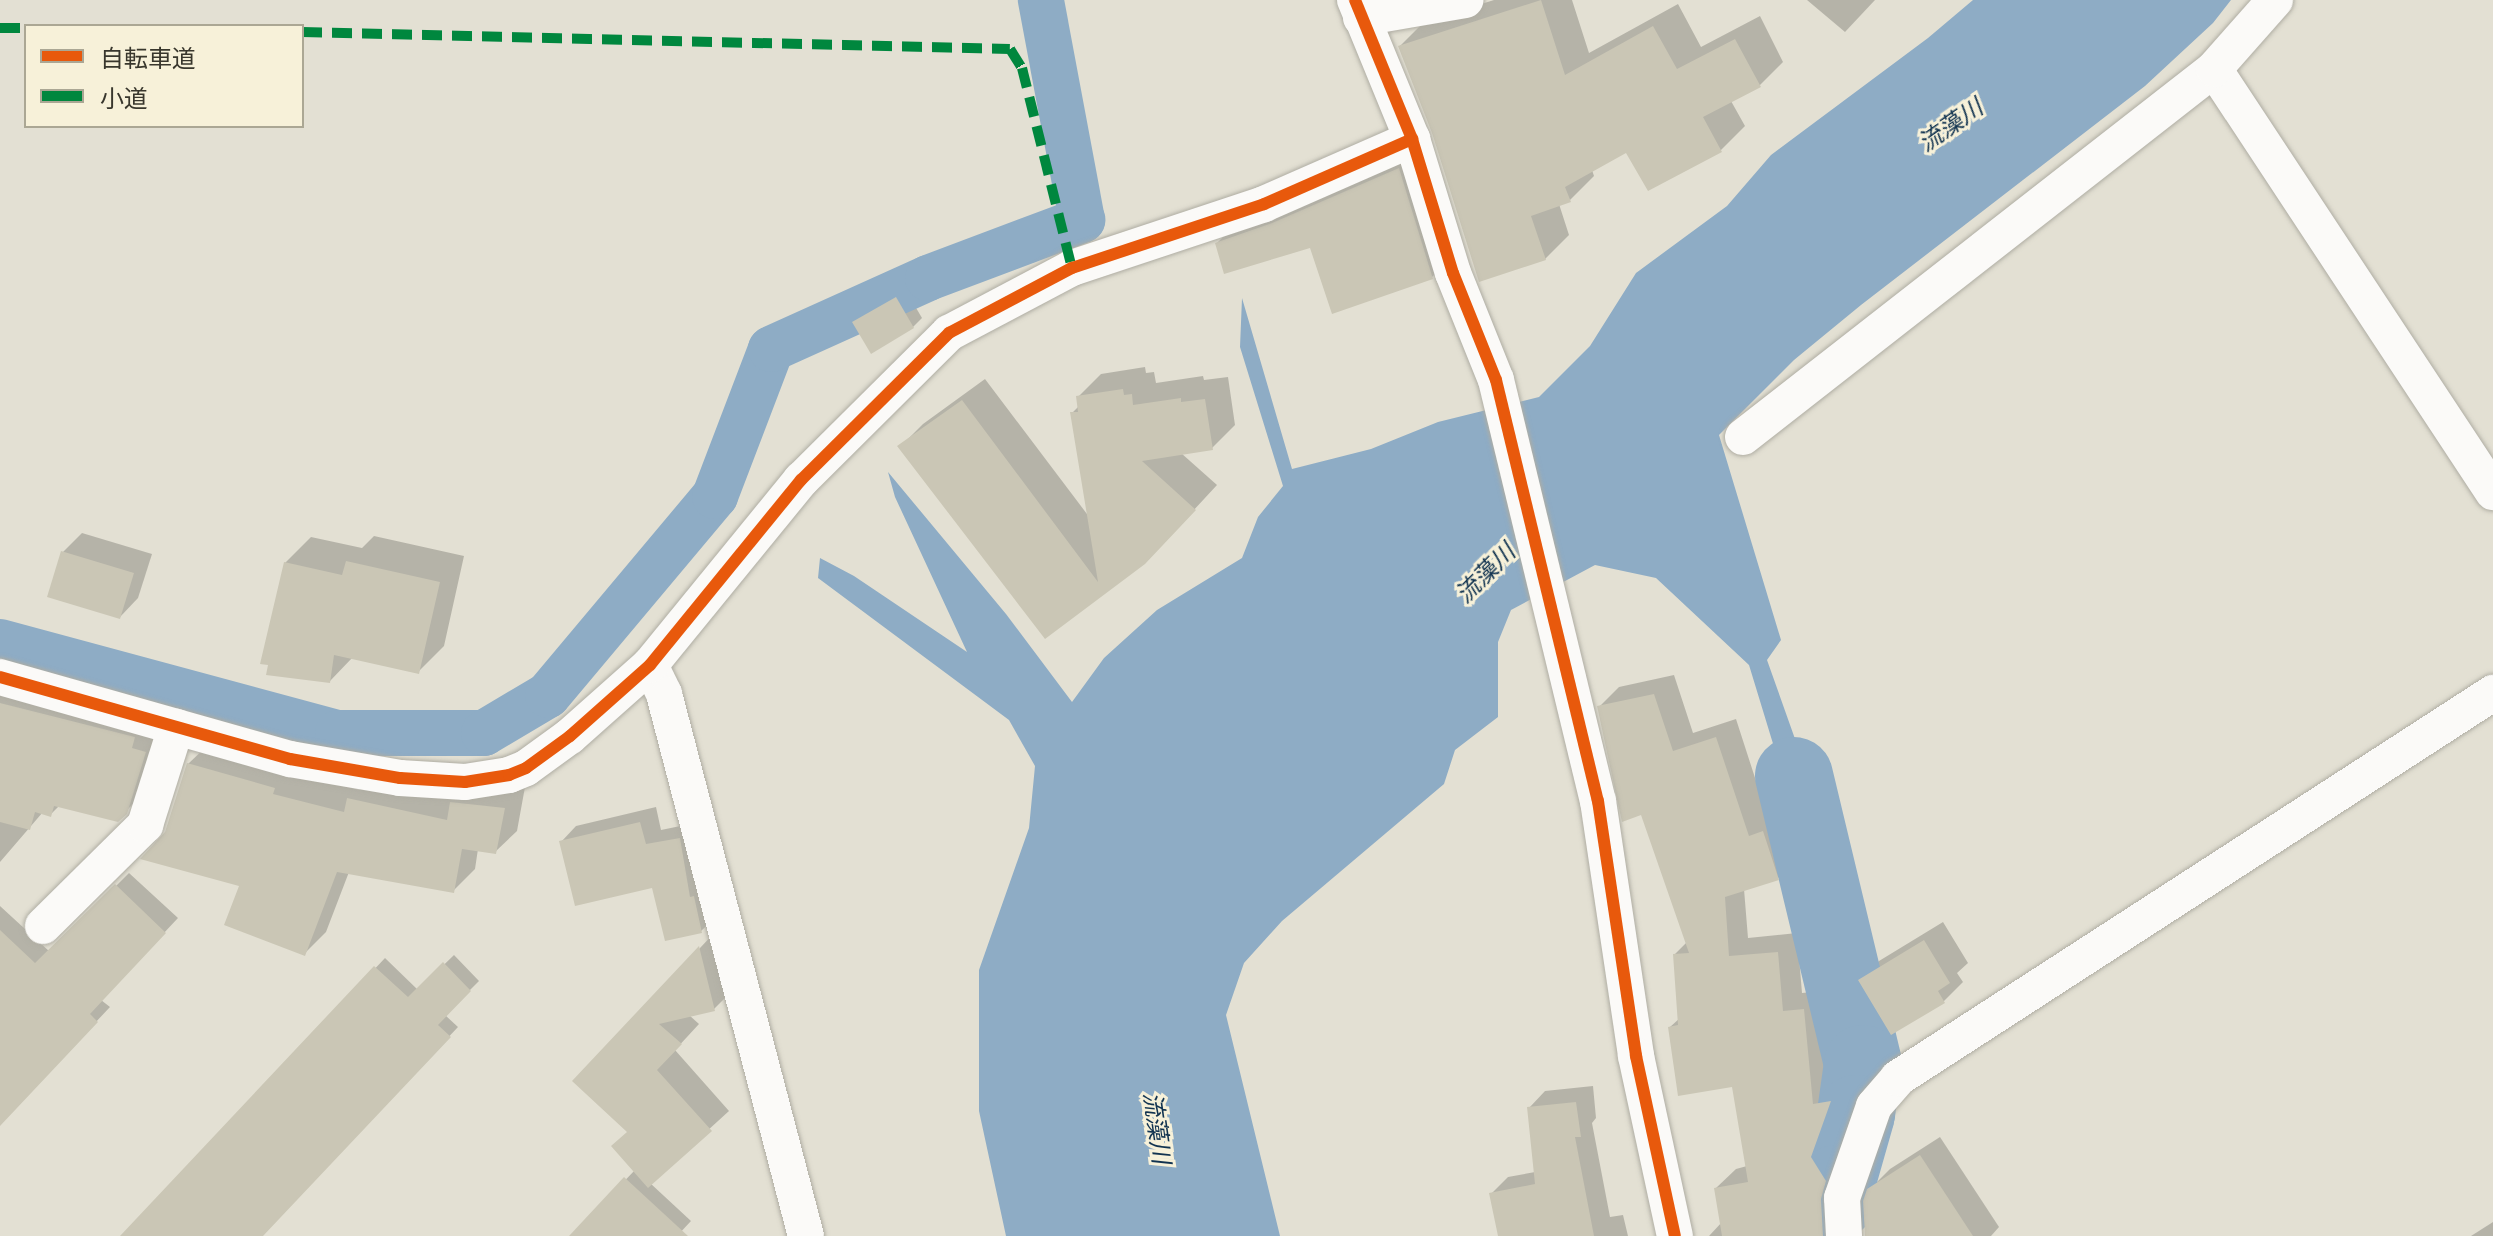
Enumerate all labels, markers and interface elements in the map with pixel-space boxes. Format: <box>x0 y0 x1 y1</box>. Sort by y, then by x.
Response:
legend <box>24 24 304 128</box>
text: 自転車道 <box>100 45 196 73</box>
text: 小道 <box>100 85 148 113</box>
water label: 流藻川 <box>1913 94 1989 158</box>
water label: 流藻川 <box>1450 538 1522 610</box>
water label: 流藻川 <box>1137 1090 1175 1166</box>

